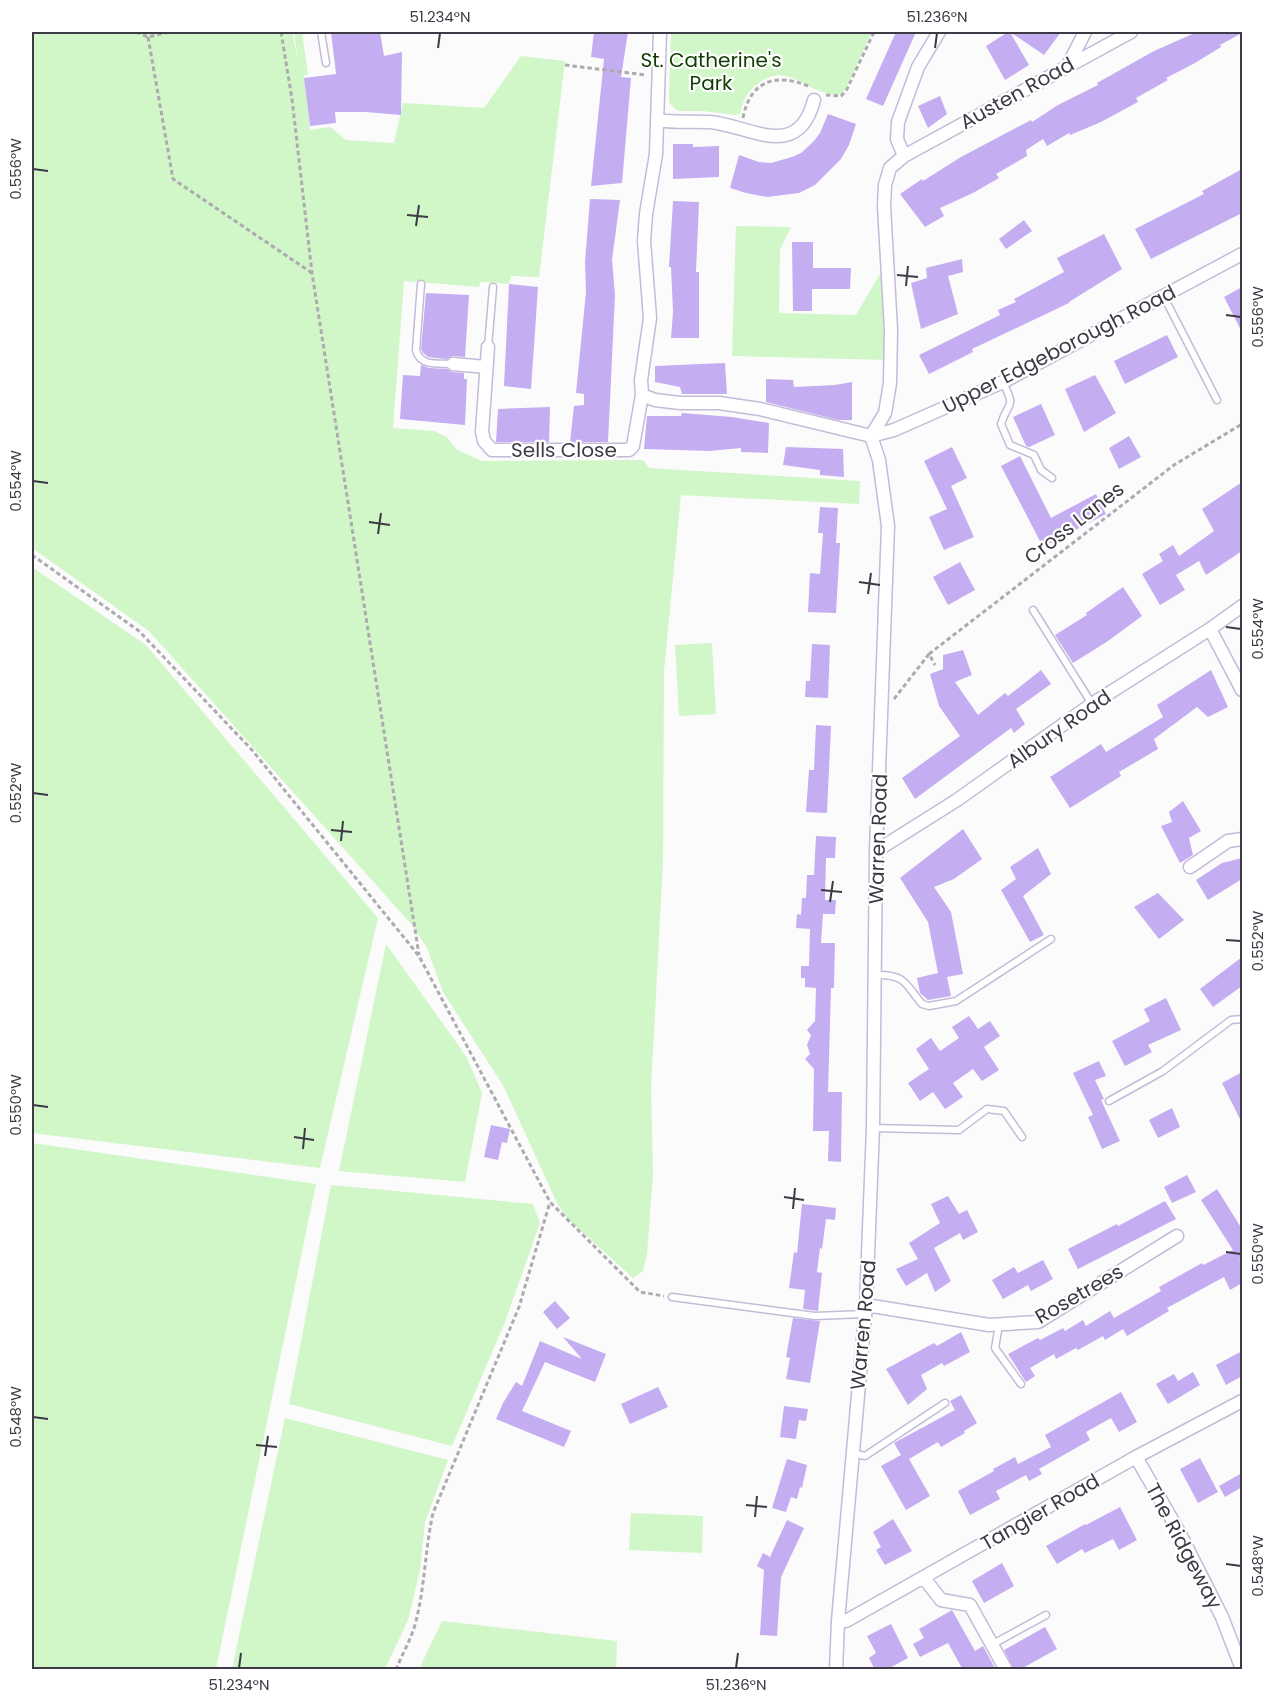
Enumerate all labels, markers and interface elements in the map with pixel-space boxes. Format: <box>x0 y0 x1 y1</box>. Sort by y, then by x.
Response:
text: 51.234°N <box>410 6 470 27</box>
text: 51.236°N <box>906 6 968 27</box>
park label: St. Catherine's Park <box>640 46 782 97</box>
street label: Austen Road <box>955 50 1079 136</box>
text: 0.556°W <box>5 138 26 200</box>
street label: Upper Edgeborough Road <box>937 278 1181 420</box>
text: 0.556°W <box>1247 286 1268 348</box>
street label: Sells Close <box>511 436 617 464</box>
text: 0.554°W <box>5 450 26 512</box>
street label: Cross Lanes <box>1018 475 1130 571</box>
text: 0.554°W <box>1247 598 1268 660</box>
street label: Albury Road <box>1002 683 1116 775</box>
text: 0.552°W <box>5 762 26 823</box>
street label: Warren Road <box>862 773 894 905</box>
text: 0.552°W <box>1247 910 1268 971</box>
text: 0.550°W <box>5 1074 26 1136</box>
text: 0.550°W <box>1247 1223 1268 1285</box>
street label: Rosetrees <box>1030 1257 1128 1331</box>
street label: Warren Road <box>843 1259 883 1391</box>
text: 0.548°W <box>5 1386 26 1448</box>
street label: Tangier Road <box>976 1467 1104 1557</box>
street label: The Ridgeway <box>1139 1478 1229 1614</box>
text: 0.548°W <box>1247 1535 1268 1597</box>
text: 51.234°N <box>209 1674 269 1695</box>
text: 51.236°N <box>705 1674 767 1695</box>

